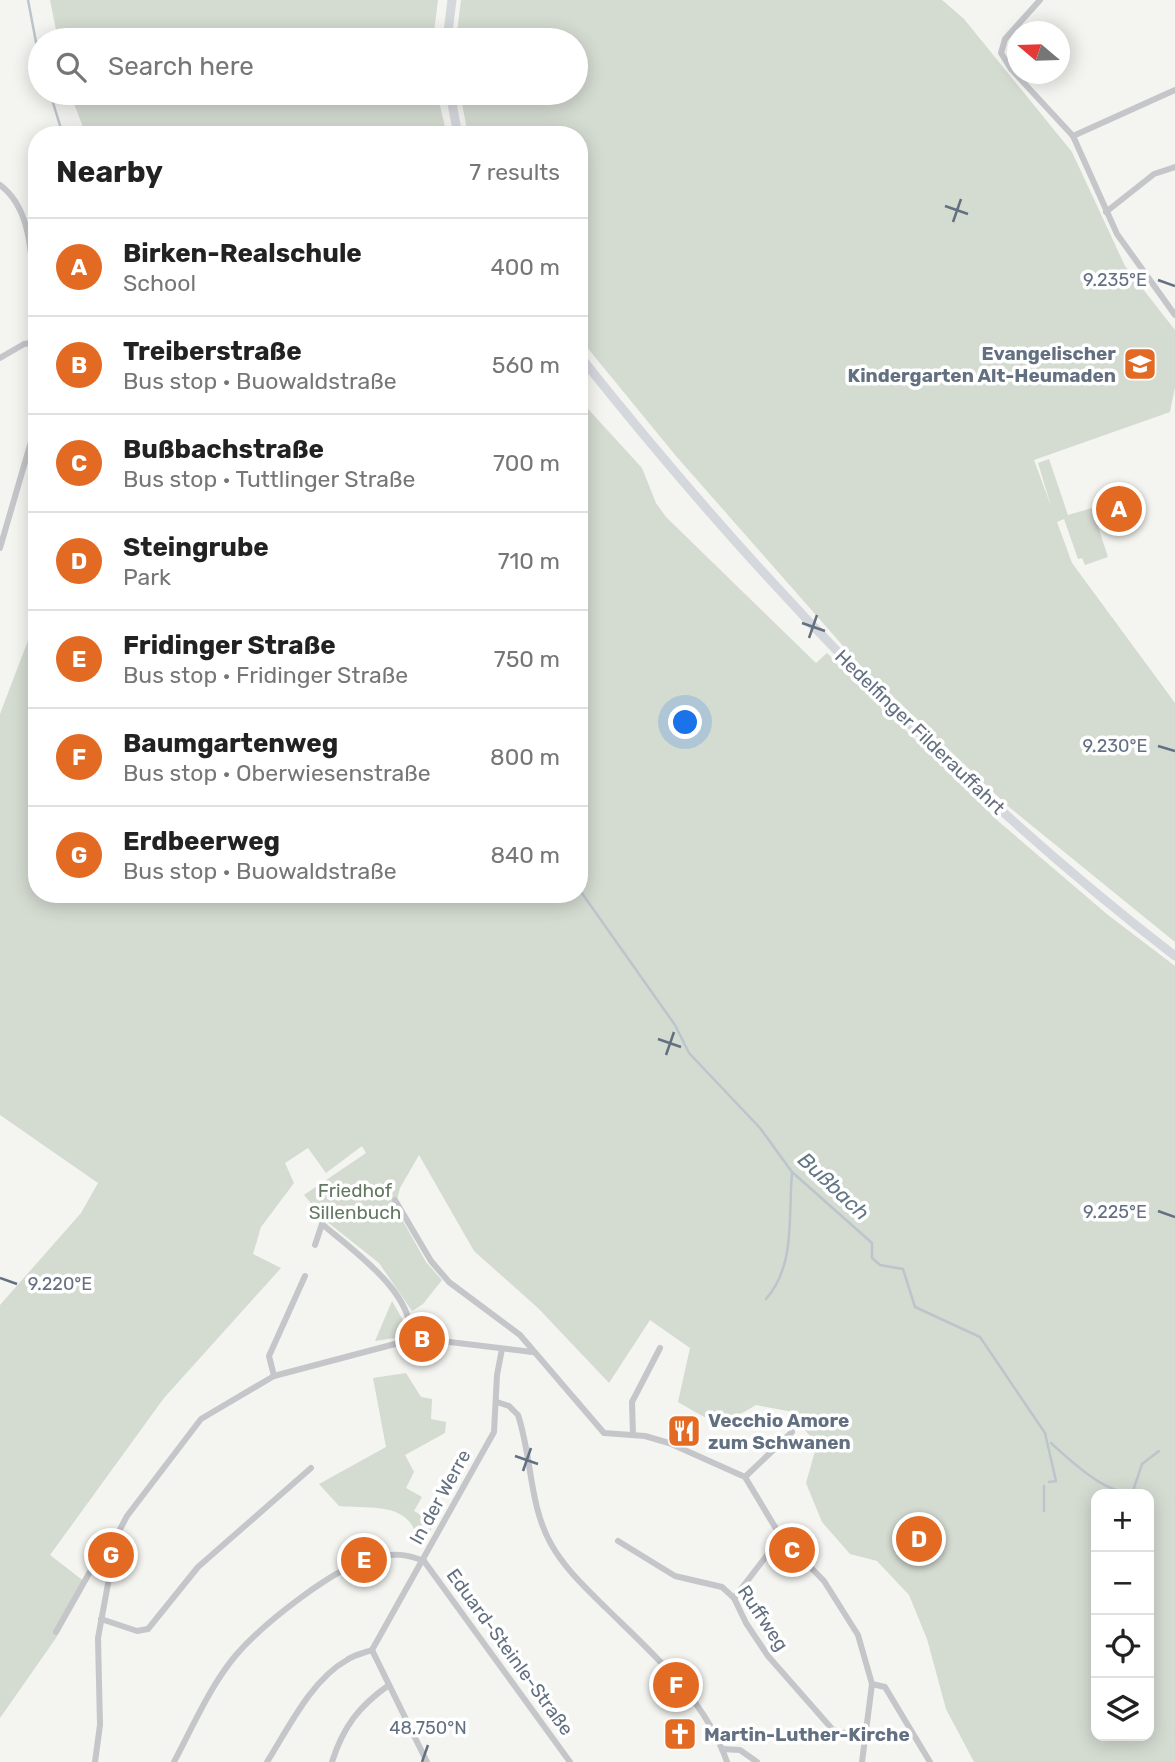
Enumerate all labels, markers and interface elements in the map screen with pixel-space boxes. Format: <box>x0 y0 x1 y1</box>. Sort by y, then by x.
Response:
north arrow <box>1007 21 1070 84</box>
search box <box>28 28 588 105</box>
icon: search <box>52 48 90 86</box>
text: Search here <box>108 51 254 82</box>
text: Nearby <box>56 154 163 190</box>
text: 7 results <box>469 158 560 186</box>
text: Birken-Realschule <box>123 238 362 269</box>
text: A <box>71 253 87 281</box>
text: 400 m <box>490 253 560 281</box>
text: School <box>123 269 196 297</box>
text: 9.235°E <box>1083 269 1147 291</box>
text: Treiberstraße <box>123 336 302 367</box>
place label: Evangelischer Kindergarten Alt-Heumaden <box>848 342 1116 387</box>
school or university icon: Evangelischer Kindergarten Alt-Heumaden <box>1121 345 1159 383</box>
text: B <box>71 351 87 379</box>
text: 560 m <box>492 351 560 379</box>
text: Bus stop · Buowaldstraße <box>123 367 397 395</box>
text: Bußbachstraße <box>123 434 324 465</box>
text: C <box>71 449 87 477</box>
text: 700 m <box>493 449 560 477</box>
text: Bus stop · Tuttlinger Straße <box>123 465 415 493</box>
pin: A <box>1096 483 1142 535</box>
text: Steingrube <box>123 532 269 563</box>
text: D <box>71 547 87 575</box>
text: 710 m <box>498 547 560 575</box>
text: Park <box>123 563 171 591</box>
text: Fridinger Straße <box>123 630 336 661</box>
text: E <box>72 645 86 673</box>
text: 750 m <box>494 645 560 673</box>
street label: Hedelfinger Filderauffahrt <box>830 645 1010 820</box>
text: Bus stop · Fridinger Straße <box>123 661 408 689</box>
your location <box>668 705 702 739</box>
text: Baumgartenweg <box>123 728 338 759</box>
text: 9.230°E <box>1083 735 1147 757</box>
text: F <box>72 743 86 771</box>
text: 800 m <box>490 743 560 771</box>
text: Bus stop · Oberwiesenstraße <box>123 759 431 787</box>
text: Erdbeerweg <box>123 826 280 857</box>
text: G <box>71 841 87 869</box>
text: 840 m <box>490 841 560 869</box>
text: Bus stop · Buowaldstraße <box>123 857 397 885</box>
water label: Bußbach <box>793 1147 875 1225</box>
park label: Friedhof Sillenbuch <box>309 1179 401 1224</box>
text: 9.225°E <box>1083 1201 1147 1223</box>
text: 9.220°E <box>28 1273 92 1295</box>
pin: B <box>399 1313 445 1365</box>
place label: Vecchio Amore zum Schwanen <box>708 1409 851 1454</box>
restaurant icon: Vecchio Amore zum Schwanen <box>665 1412 703 1450</box>
street label: In der Werre <box>405 1446 475 1548</box>
map controls <box>1091 1489 1154 1741</box>
button: + <box>1091 1489 1154 1552</box>
pin: D <box>896 1513 942 1565</box>
pin: C <box>769 1524 815 1576</box>
pin: G <box>88 1529 134 1581</box>
pin: E <box>341 1534 387 1586</box>
button: − <box>1091 1552 1154 1615</box>
street label: Eduard-Steinle-Straße <box>442 1564 578 1740</box>
street label: Ruffweg <box>733 1581 793 1655</box>
button: locate <box>1091 1615 1154 1678</box>
pin: F <box>653 1659 699 1711</box>
button: layers <box>1091 1678 1154 1741</box>
church icon: Martin-Luther-Kirche <box>661 1715 699 1753</box>
text: 48.750°N <box>389 1717 467 1739</box>
place label: Martin-Luther-Kirche <box>704 1723 910 1746</box>

